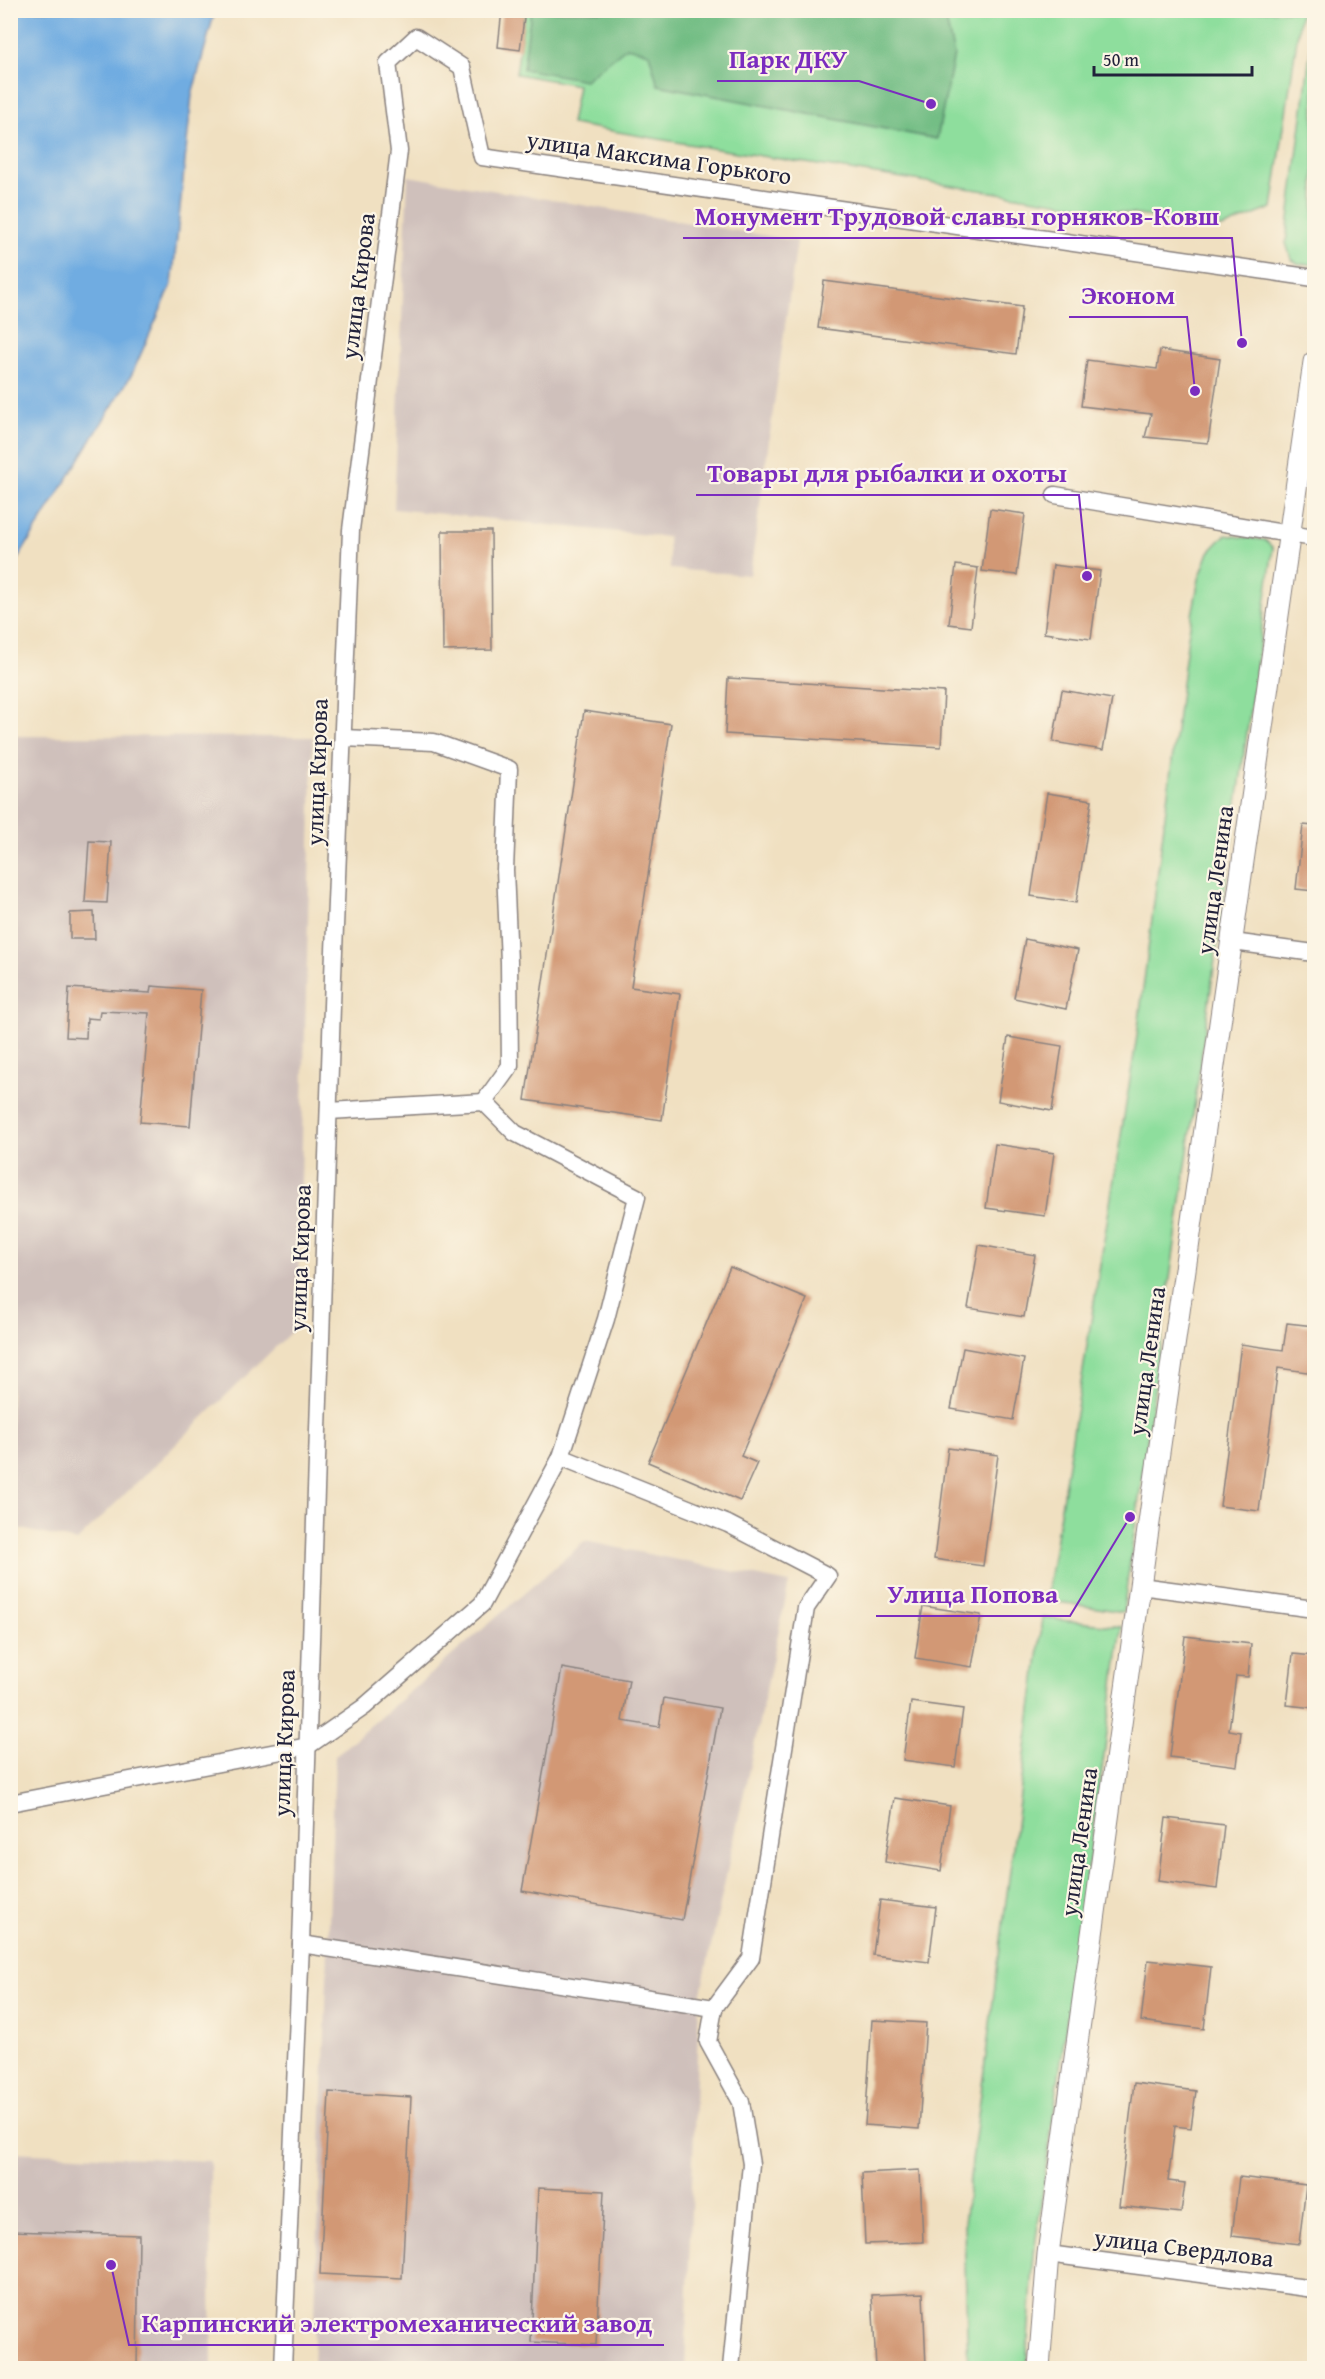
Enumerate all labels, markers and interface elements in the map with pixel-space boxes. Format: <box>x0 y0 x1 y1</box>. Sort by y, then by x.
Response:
callout: Парк ДКУ <box>717 37 859 81</box>
text: Парк ДКУ <box>729 39 848 78</box>
scale bar <box>1094 39 1252 77</box>
text: 50 m <box>1103 46 1139 73</box>
street label: улица Максима Горького <box>523 121 794 193</box>
callout: Монумент Трудовой славы горняков-Ковш <box>683 194 1232 238</box>
text: Монумент Трудовой славы горняков-Ковш <box>695 196 1219 235</box>
street label: улица Кирова <box>331 210 384 362</box>
callout: Эконом <box>1069 273 1187 317</box>
text: Эконом <box>1081 275 1175 314</box>
callout: Товары для рыбалки и охоты <box>696 451 1079 495</box>
text: Товары для рыбалки и охоты <box>707 453 1067 492</box>
street label: улица Кирова <box>296 697 337 847</box>
street label: улица Ленина <box>1187 803 1242 958</box>
street label: улица Кирова <box>279 1183 320 1333</box>
street label: улица Ленина <box>1119 1284 1174 1439</box>
callout: Улица Попова <box>876 1572 1070 1616</box>
text: Улица Попова <box>888 1574 1059 1613</box>
street label: улица Кирова <box>263 1668 304 1818</box>
street label: улица Ленина <box>1051 1765 1106 1920</box>
street label: улица Свердлова <box>1091 2219 1276 2276</box>
callout: Карпинский электромеханический завод <box>129 2301 664 2345</box>
text: Карпинский электромеханический завод <box>142 2303 653 2342</box>

